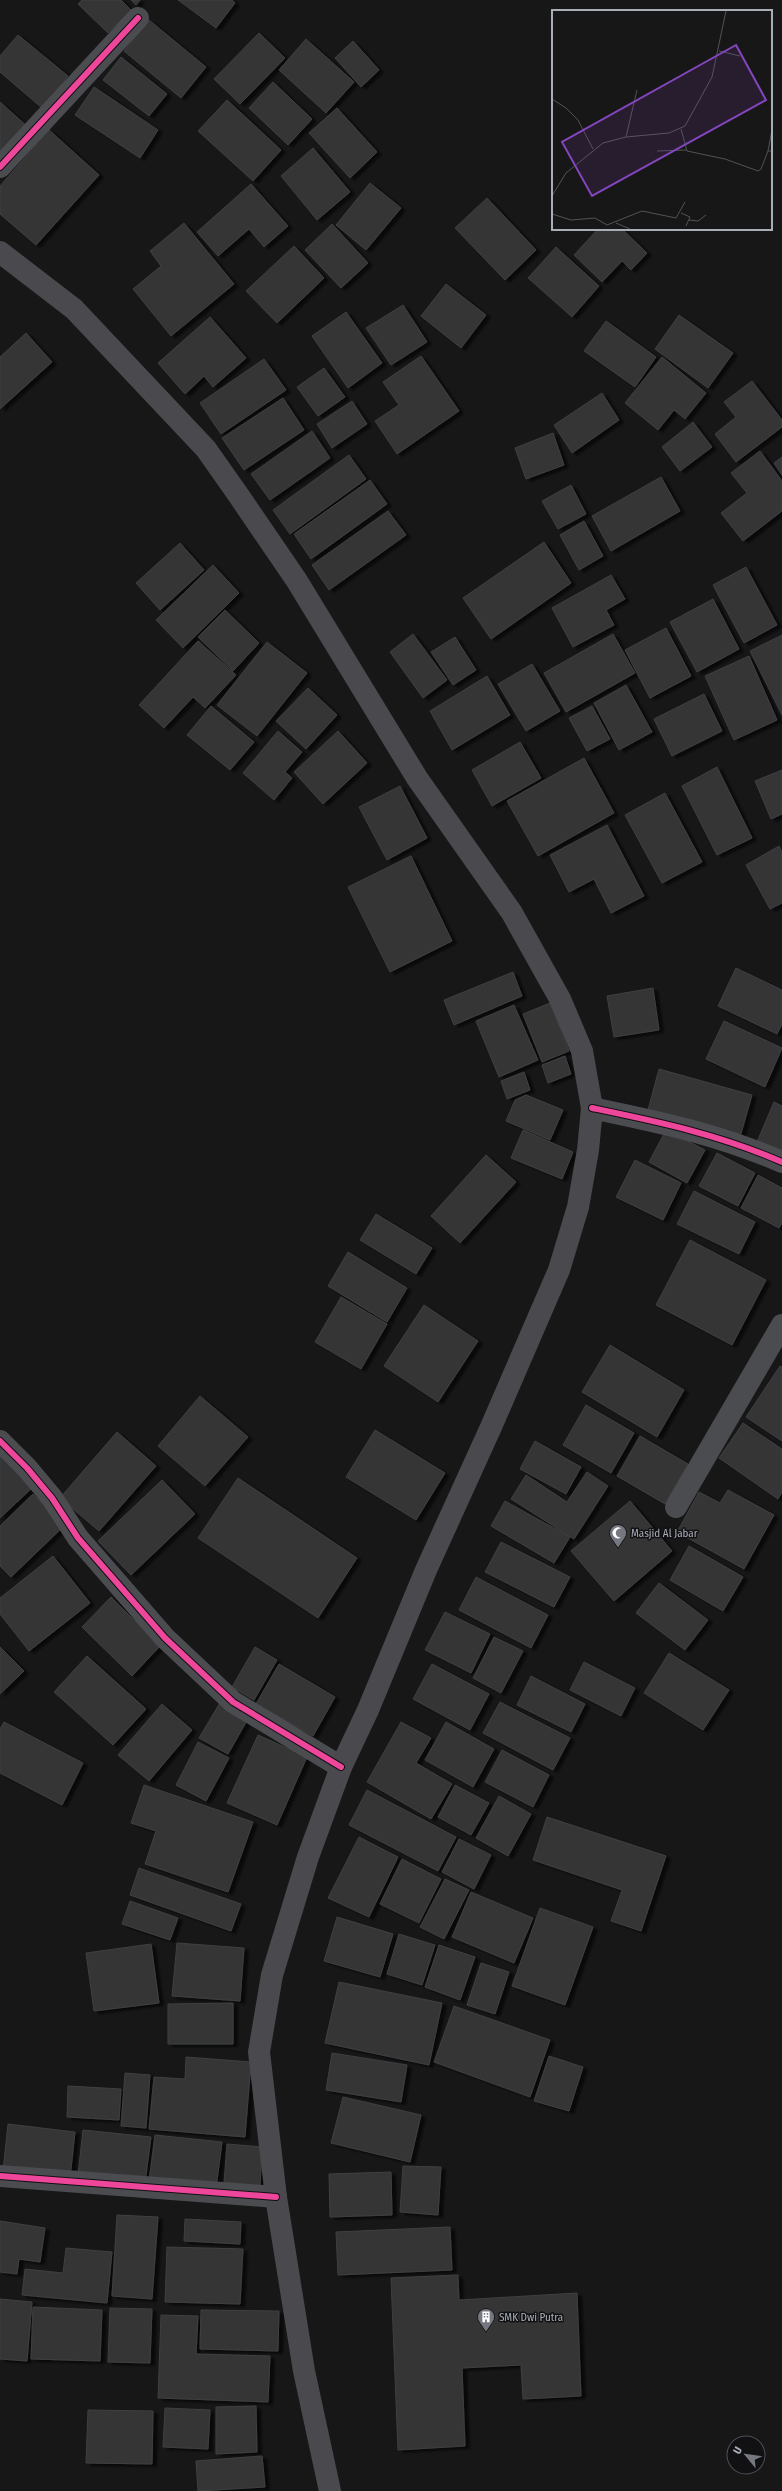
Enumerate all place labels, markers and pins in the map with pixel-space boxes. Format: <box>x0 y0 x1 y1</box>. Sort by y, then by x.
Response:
mosque icon: Masjid Al Jabar <box>608 1523 628 1548</box>
place label: Masjid Al Jabar <box>631 1527 698 1540</box>
building icon: SMK Dwi Putra <box>476 2307 496 2332</box>
place label: SMK Dwi Putra <box>499 2311 563 2324</box>

